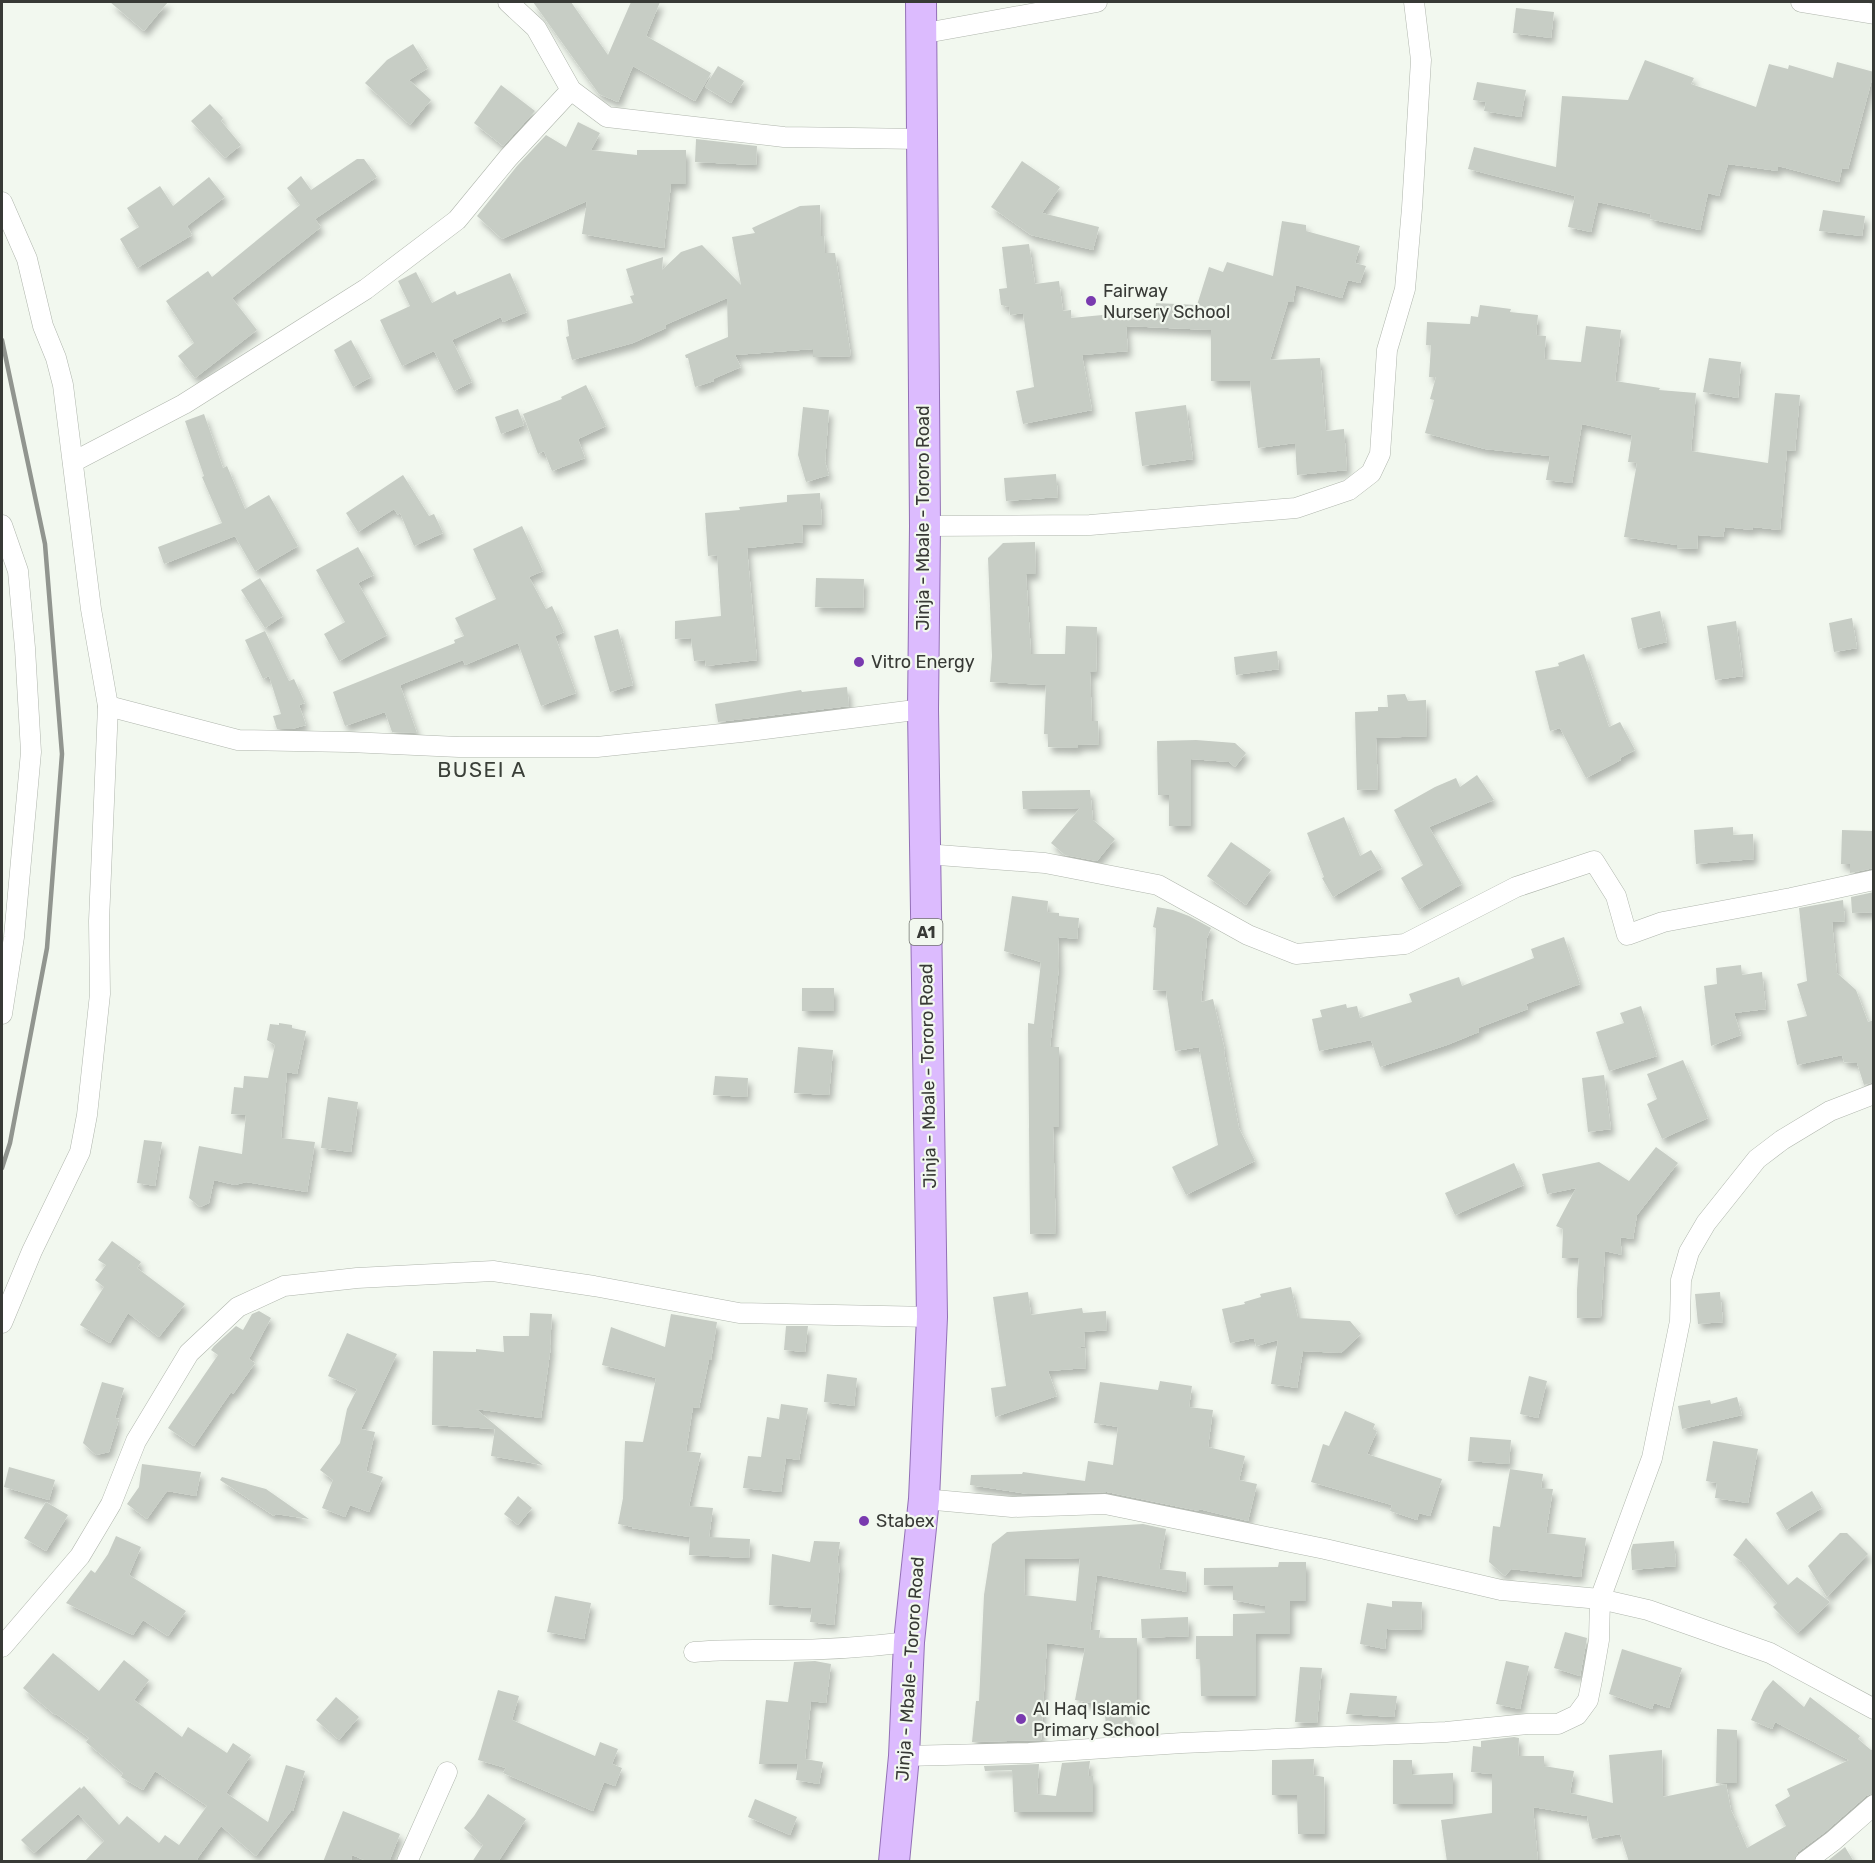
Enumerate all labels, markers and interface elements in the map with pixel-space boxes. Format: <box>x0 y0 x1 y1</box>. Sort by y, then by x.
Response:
place label: Fairway Nursery School <box>1103 280 1230 323</box>
marker: Fairway Nursery School <box>1084 294 1098 308</box>
street label: Jinja - Mbale - Tororo Road <box>912 405 934 631</box>
place label: Vitro Energy <box>871 651 975 673</box>
marker: Vitro Energy <box>852 655 866 669</box>
district label: BUSEI A <box>437 757 527 782</box>
road number: A1 <box>910 919 942 945</box>
street label: Jinja - Mbale - Tororo Road <box>915 963 941 1189</box>
place label: Stabex <box>876 1510 935 1532</box>
marker: Stabex <box>857 1514 871 1528</box>
street label: Jinja - Mbale - Tororo Road <box>891 1556 929 1782</box>
place label: Al Haq Islamic Primary School <box>1033 1698 1160 1741</box>
marker: Al Haq Islamic Primary School <box>1014 1712 1028 1726</box>

